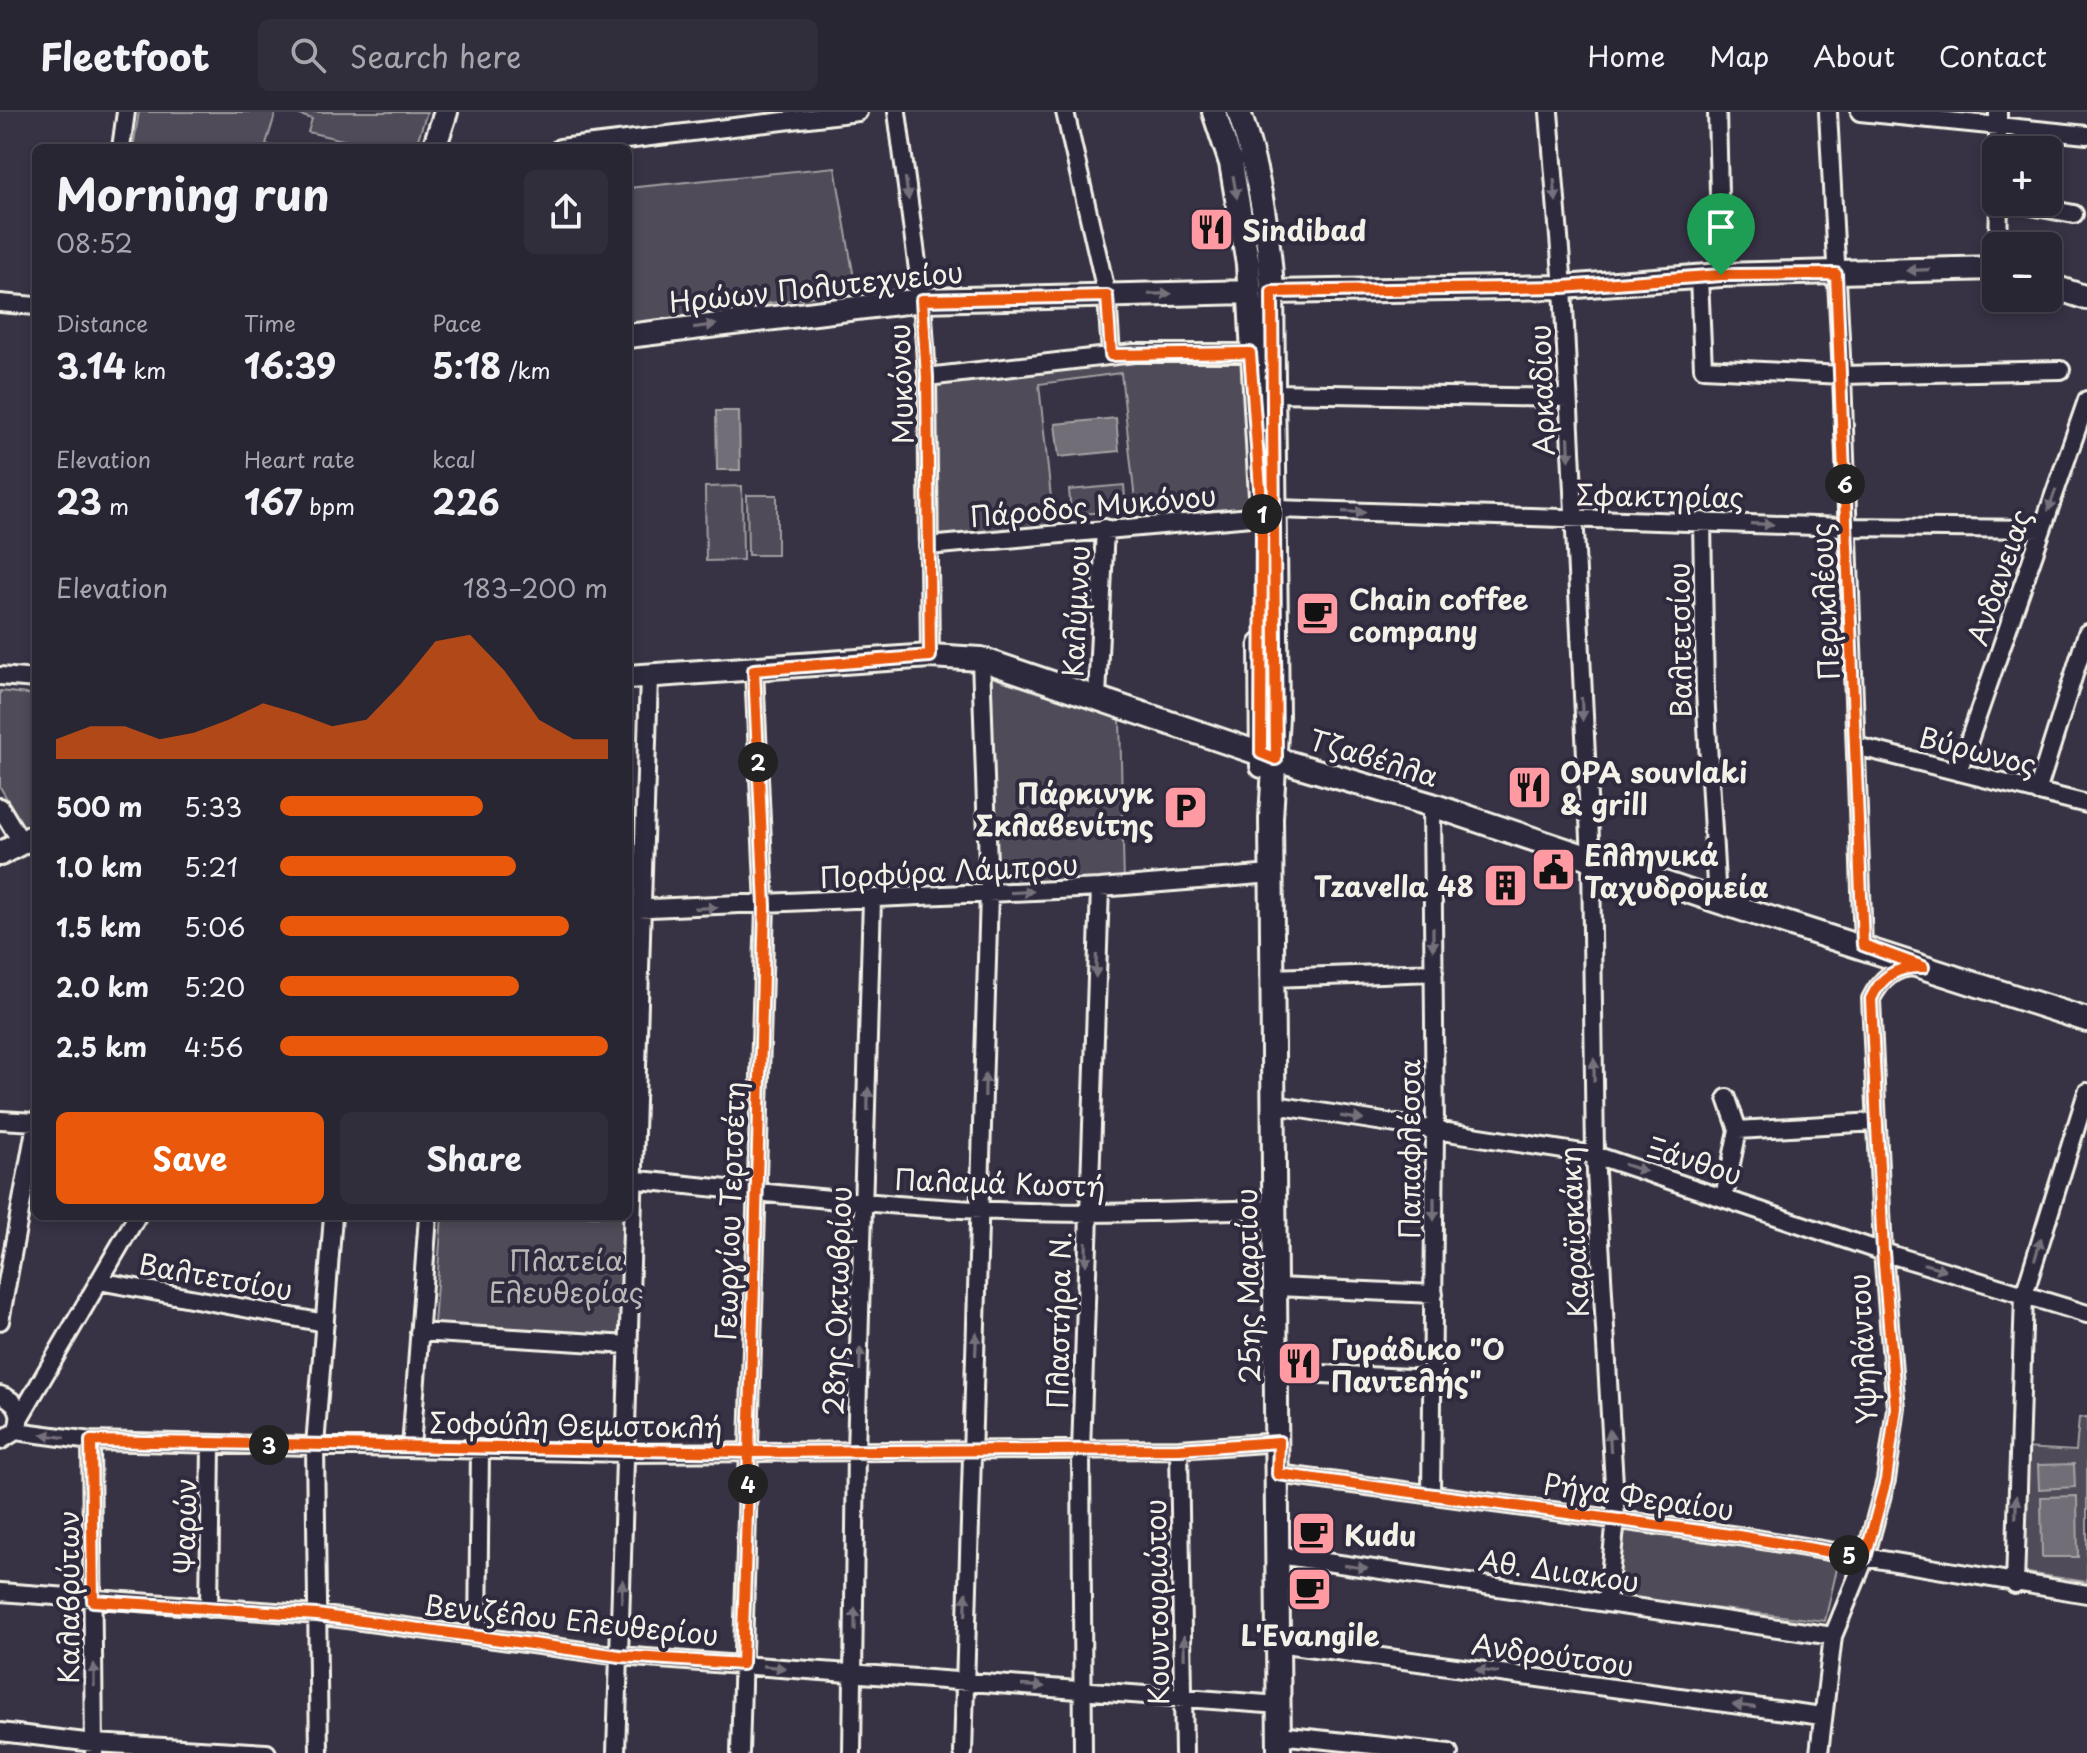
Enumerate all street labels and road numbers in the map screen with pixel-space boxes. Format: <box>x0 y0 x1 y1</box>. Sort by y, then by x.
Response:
street label: Ηρώων Πολυτεχνείου <box>667 249 965 323</box>
street label: Μυκόνου <box>876 323 924 445</box>
street label: Αρκαδίου <box>1517 324 1565 456</box>
street label: Σφακτηρίας <box>1576 472 1744 518</box>
street label: Πάροδος Μυκόνου <box>968 473 1218 537</box>
street label: Ανδανειας <box>1955 503 2041 651</box>
street label: Περικλέους <box>1798 522 1850 682</box>
street label: Καλύμνου <box>1050 544 1100 678</box>
street label: Βαλτετσίου <box>1656 562 1702 718</box>
street label: Βύρωνος <box>1915 715 2041 785</box>
street label: Τζαβέλλα <box>1304 717 1444 797</box>
street label: Πορφύρα Λάμπρου <box>819 842 1079 898</box>
street label: Παπαφλέσσα <box>1387 1059 1430 1239</box>
street label: Γεωργίου Τερτσέτη <box>703 1081 755 1341</box>
street label: Ξάνθου <box>1642 1125 1748 1195</box>
street label: Καραϊσκάκη <box>1547 1145 1599 1319</box>
street label: Παλαμά Κωστή <box>894 1157 1106 1207</box>
street label: 28ης Οκτωβρίου <box>811 1185 861 1417</box>
street label: 25ης Μαρτίου <box>1224 1188 1270 1384</box>
street label: Πλαστήρα Ν. <box>1035 1231 1081 1409</box>
street label: Βαλτετσίου <box>136 1241 296 1311</box>
street label: Υψηλάντου <box>1837 1272 1887 1426</box>
street label: Σοφούλη Θεμιστοκλή <box>429 1400 723 1448</box>
street label: Ρήγα Φεραίου <box>1541 1461 1737 1531</box>
street label: Ψαρών <box>162 1478 206 1574</box>
street label: Κουντουριώτου <box>1133 1498 1179 1706</box>
street label: Καλαβρύτων <box>46 1510 89 1684</box>
street label: Αθ. Διιακου <box>1476 1537 1642 1603</box>
street label: Βενιζέλου Ελευθερίου <box>421 1582 721 1656</box>
street label: Ανδρούτσου <box>1469 1621 1637 1687</box>

